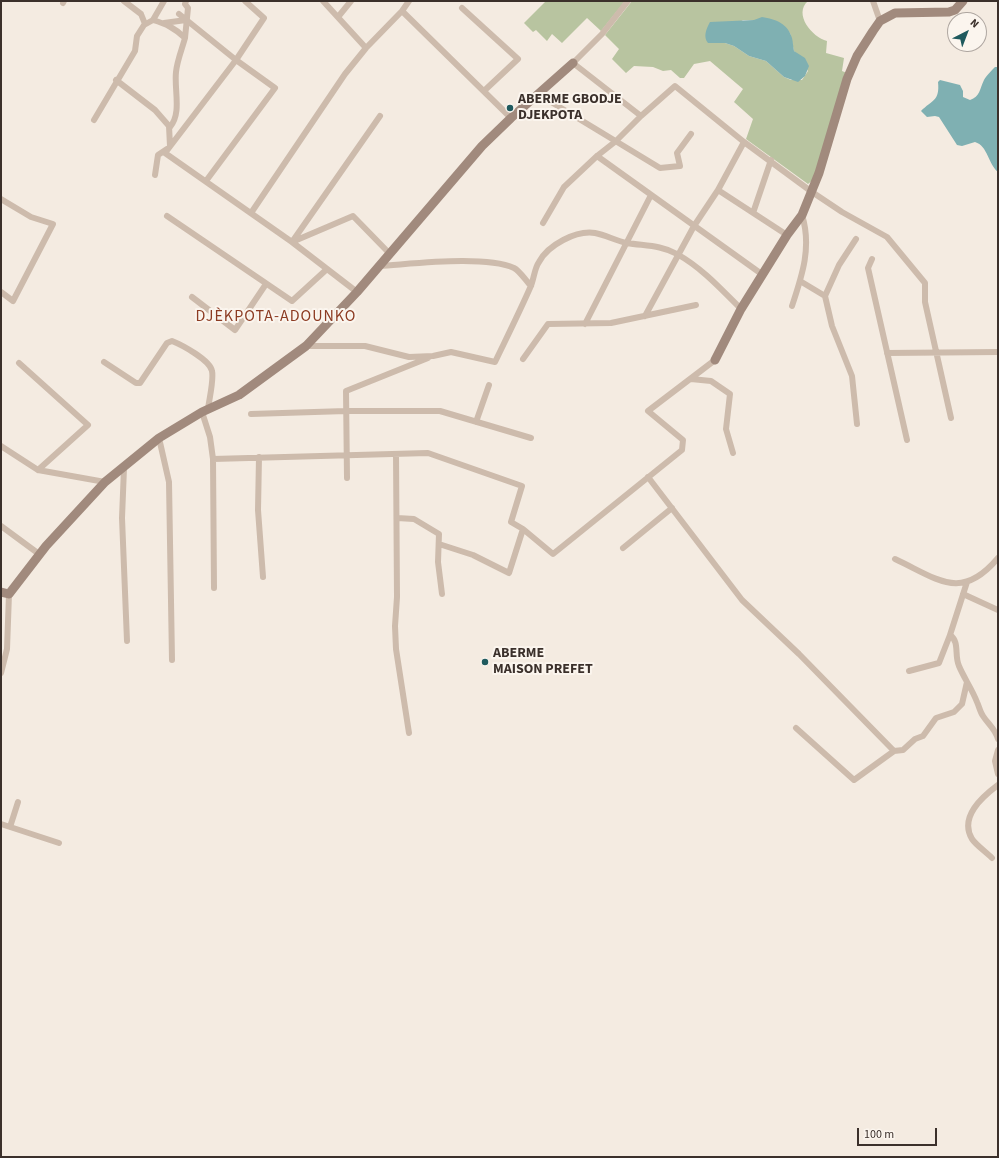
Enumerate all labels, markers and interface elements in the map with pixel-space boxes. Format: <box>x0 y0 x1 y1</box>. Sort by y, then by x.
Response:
north arrow <box>947 12 987 52</box>
text: N <box>967 15 982 31</box>
place label: ABERME GBODJE DJEKPOTA <box>518 92 622 124</box>
marker: ABERME GBODJE DJEKPOTA <box>505 103 515 113</box>
district label: DJÈKPOTA-ADOUNKO <box>196 307 356 327</box>
place label: ABERME MAISON PREFET <box>493 646 593 678</box>
marker: ABERME MAISON PREFET <box>480 657 490 667</box>
scale bar <box>859 1120 939 1146</box>
text: 100 m <box>864 1126 894 1143</box>

